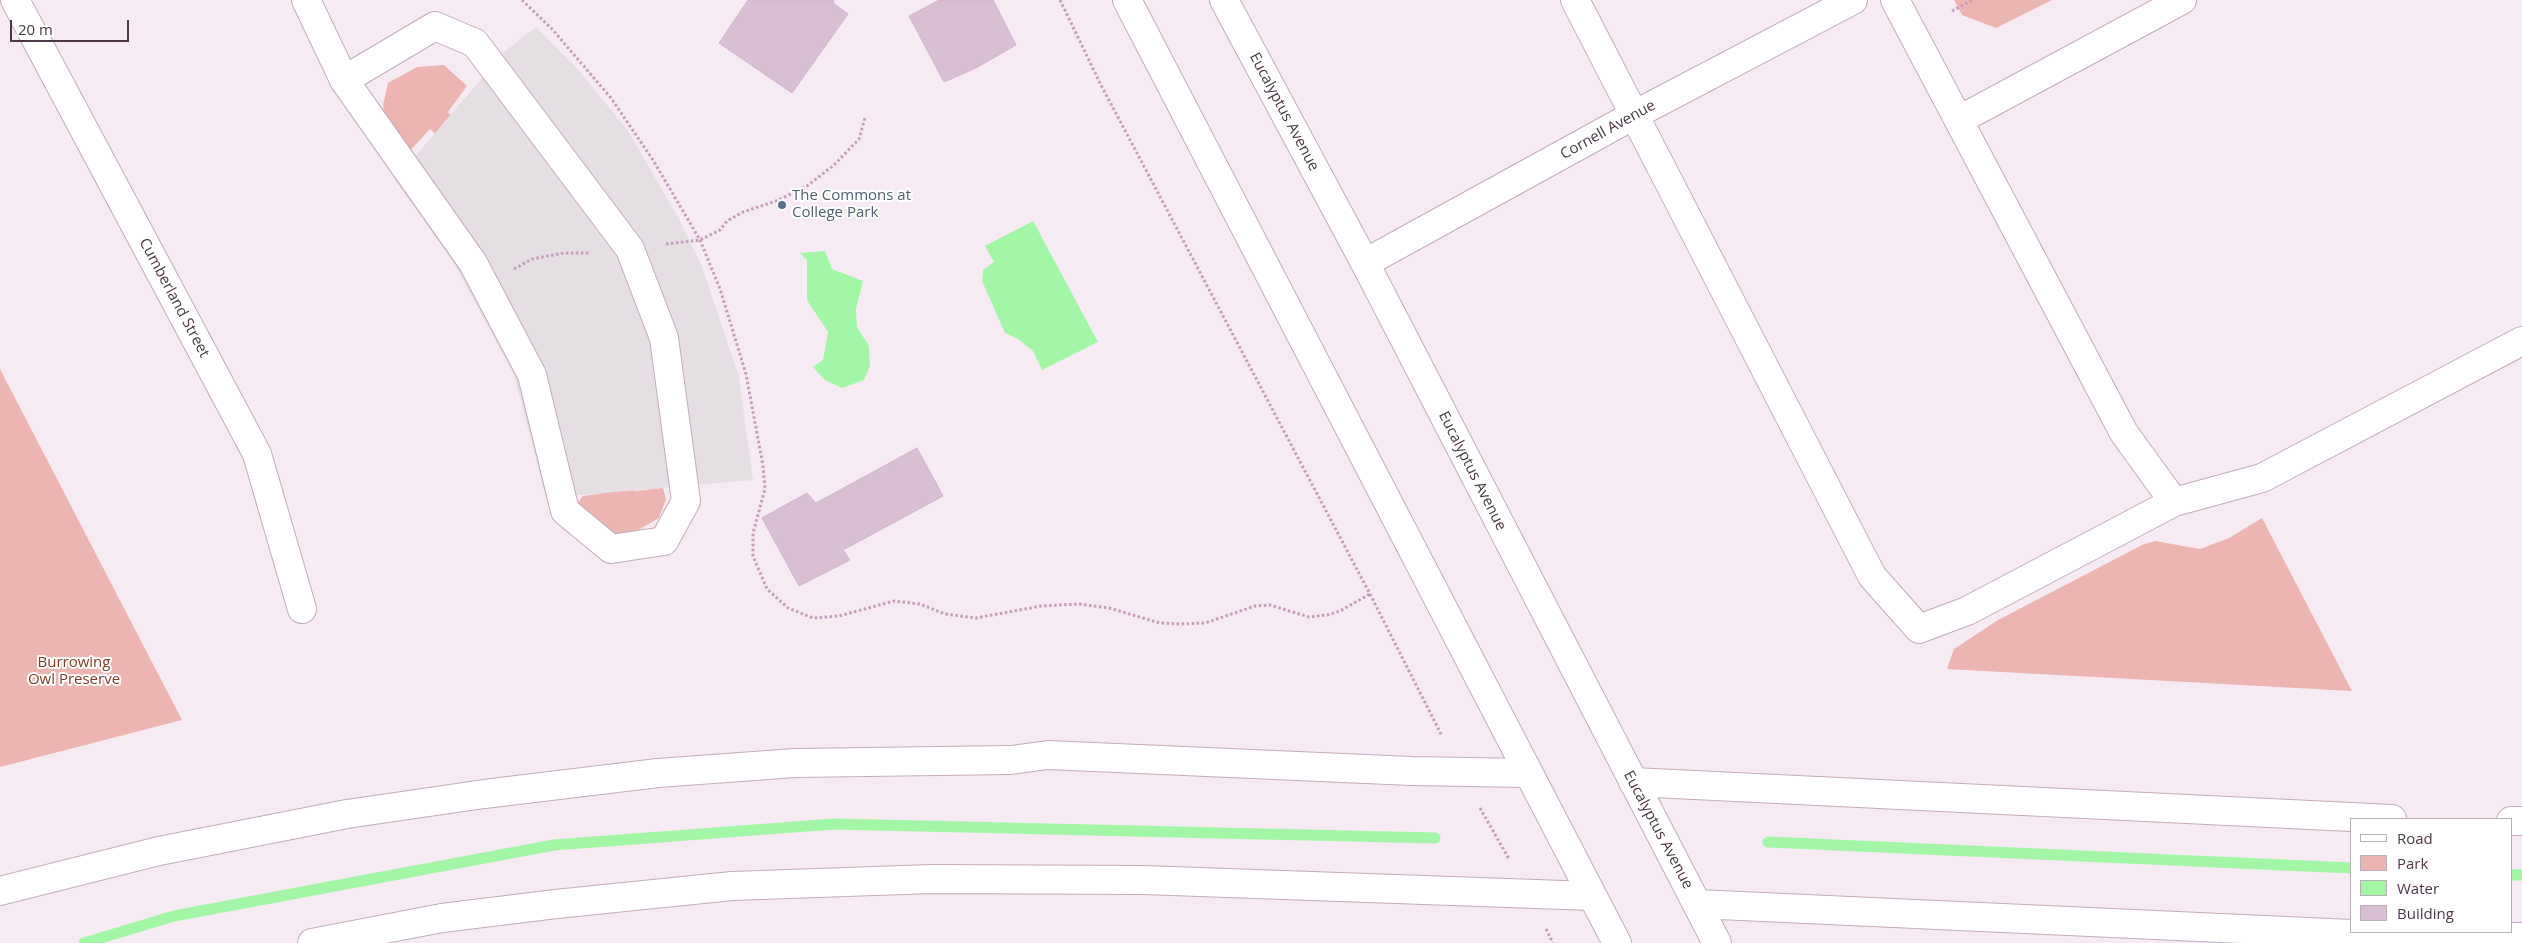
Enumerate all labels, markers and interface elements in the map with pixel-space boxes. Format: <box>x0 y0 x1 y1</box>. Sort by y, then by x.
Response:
scale bar <box>12 10 131 42</box>
text: 20 m <box>18 19 53 39</box>
street label: Eucalyptus Avenue <box>1245 50 1323 174</box>
street label: Cornell Avenue <box>1557 96 1659 164</box>
place label: The Commons at College Park <box>792 187 911 222</box>
marker: The Commons at College Park <box>776 199 788 211</box>
street label: Cumberland Street <box>135 235 213 361</box>
street label: Eucalyptus Avenue <box>1434 408 1510 534</box>
park label: Burrowing Owl Preserve <box>28 654 120 689</box>
street label: Eucalyptus Avenue <box>1619 768 1697 892</box>
legend <box>2350 818 2512 933</box>
text: Road <box>2397 828 2433 848</box>
text: Park <box>2397 853 2428 873</box>
text: Water <box>2397 878 2439 898</box>
text: Building <box>2397 903 2454 923</box>

